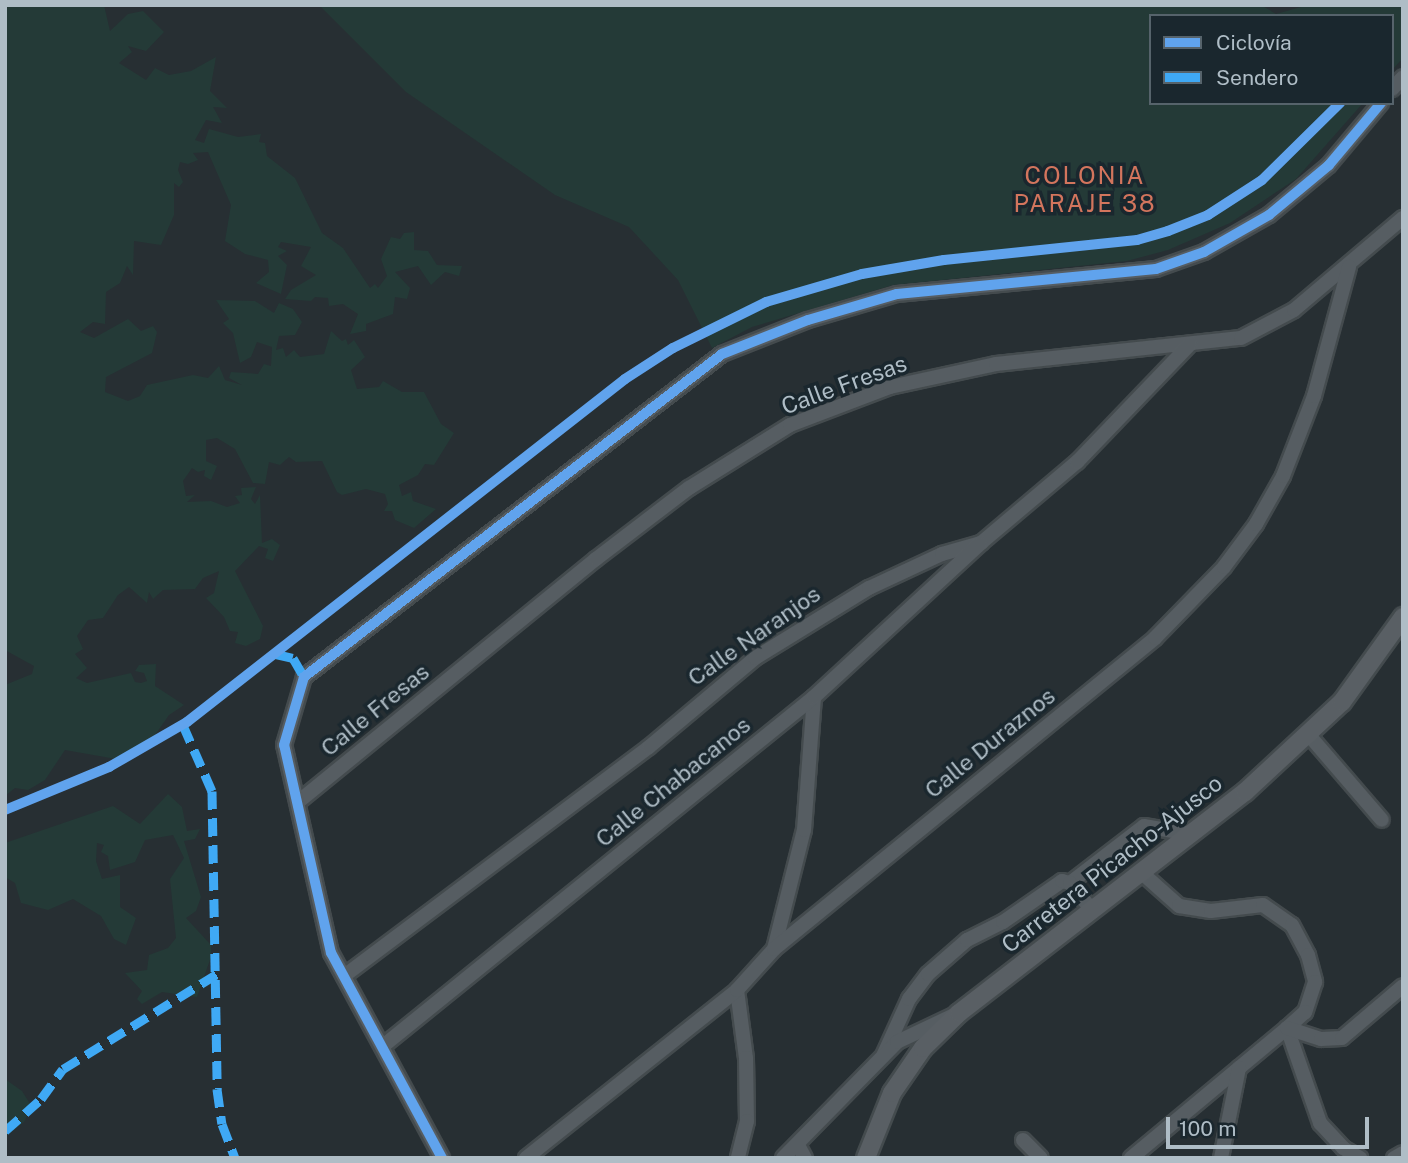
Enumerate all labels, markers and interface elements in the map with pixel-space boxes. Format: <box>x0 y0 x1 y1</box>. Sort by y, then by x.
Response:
legend <box>1149 14 1394 105</box>
text: Ciclovía <box>1216 30 1292 55</box>
text: Sendero <box>1216 65 1298 90</box>
district label: COLONIA PARAJE 38 <box>1015 162 1155 218</box>
street label: Calle Fresas <box>778 350 910 420</box>
street label: Calle Naranjos <box>683 580 825 692</box>
street label: Calle Fresas <box>315 658 435 762</box>
street label: Calle Duraznos <box>919 682 1061 804</box>
street label: Calle Chabacanos <box>590 711 756 853</box>
street label: Carretera Picacho-Ajusco <box>996 769 1228 959</box>
scale bar <box>1170 1104 1373 1148</box>
text: 100 m <box>1179 1116 1236 1141</box>

